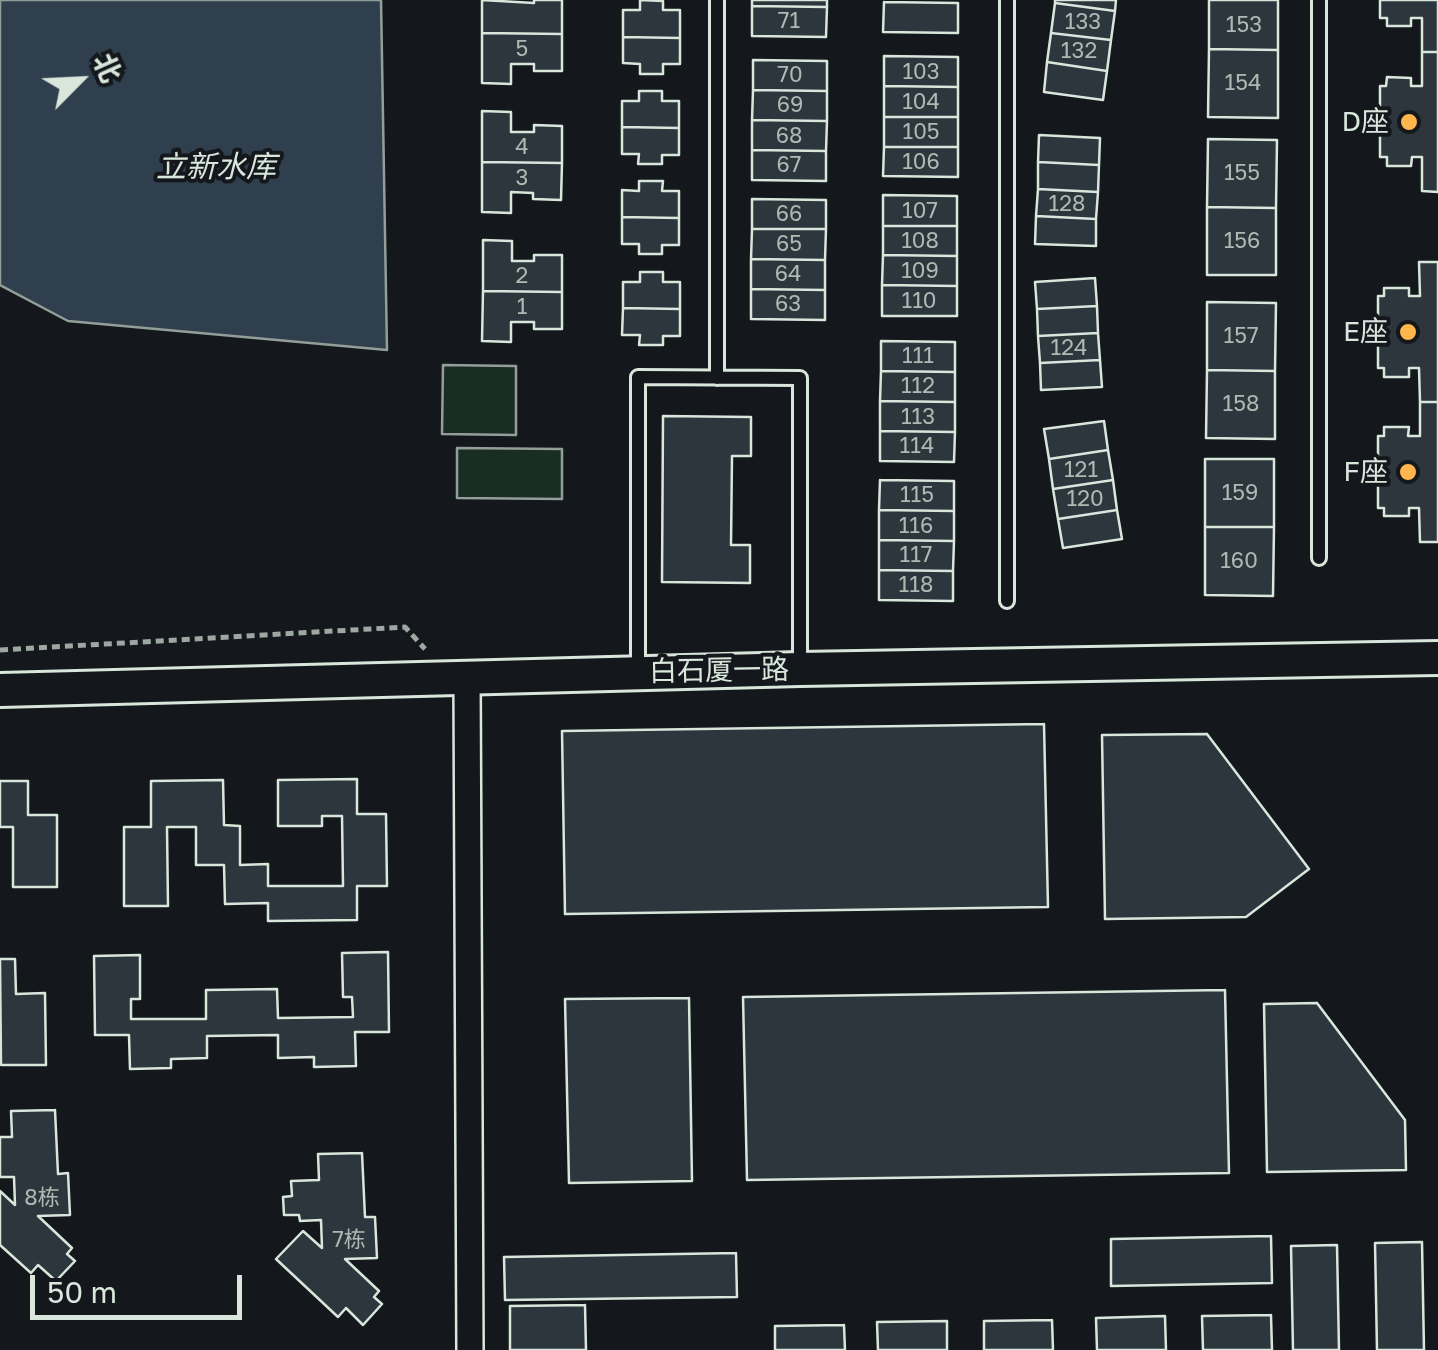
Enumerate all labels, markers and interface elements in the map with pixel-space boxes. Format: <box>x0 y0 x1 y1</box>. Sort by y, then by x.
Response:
house number: 71 <box>778 8 800 34</box>
house number: 133 <box>1065 9 1101 35</box>
house number: 153 <box>1226 12 1262 38</box>
north arrow <box>30 30 130 130</box>
house number: 5 <box>516 36 528 62</box>
house number: 132 <box>1061 38 1097 64</box>
text: 北 <box>87 48 129 87</box>
house number: 103 <box>902 59 940 85</box>
house number: 70 <box>777 62 803 88</box>
house number: 154 <box>1225 70 1261 96</box>
house number: 104 <box>902 89 940 115</box>
house number: 69 <box>777 92 803 118</box>
place label: D座 <box>1341 105 1389 139</box>
marker: D座 <box>1398 111 1420 133</box>
house number: 105 <box>902 119 940 145</box>
house number: 68 <box>776 123 802 149</box>
house number: 4 <box>515 134 529 160</box>
water label: 立新水库 <box>156 149 276 185</box>
house number: 106 <box>902 149 940 175</box>
house number: 67 <box>777 152 801 178</box>
house number: 155 <box>1224 160 1260 186</box>
house number: 3 <box>516 165 528 191</box>
house number: 128 <box>1049 191 1085 217</box>
house number: 107 <box>902 198 938 224</box>
house number: 66 <box>776 201 802 227</box>
house number: 108 <box>901 228 939 254</box>
house number: 156 <box>1224 228 1260 254</box>
house number: 65 <box>776 231 802 257</box>
house number: 109 <box>901 258 939 284</box>
house number: 64 <box>775 261 801 287</box>
house number: 2 <box>516 263 528 289</box>
house number: 110 <box>902 288 936 314</box>
house number: 63 <box>775 291 801 317</box>
house number: 1 <box>517 294 527 320</box>
place label: E座 <box>1343 315 1388 349</box>
marker: E座 <box>1397 321 1419 343</box>
house number: 157 <box>1223 323 1259 349</box>
house number: 124 <box>1051 335 1087 361</box>
house number: 111 <box>902 343 934 369</box>
house number: 112 <box>901 373 935 399</box>
house number: 158 <box>1223 391 1259 417</box>
house number: 113 <box>901 404 935 430</box>
house number: 114 <box>900 433 934 459</box>
place label: F座 <box>1343 455 1388 489</box>
house number: 121 <box>1064 457 1098 483</box>
marker: F座 <box>1397 461 1419 483</box>
house number: 159 <box>1222 480 1258 506</box>
house number: 115 <box>900 482 934 508</box>
house number: 120 <box>1066 486 1104 512</box>
house number: 116 <box>899 513 933 539</box>
house number: 117 <box>900 542 932 568</box>
house number: 160 <box>1220 548 1258 574</box>
house number: 118 <box>899 572 933 598</box>
street label: 白石厦一路 <box>649 653 789 689</box>
house number: 8栋 <box>24 1185 60 1211</box>
house number: 7栋 <box>332 1227 366 1253</box>
scale bar <box>35 1255 248 1317</box>
text: 50 m <box>47 1274 117 1310</box>

